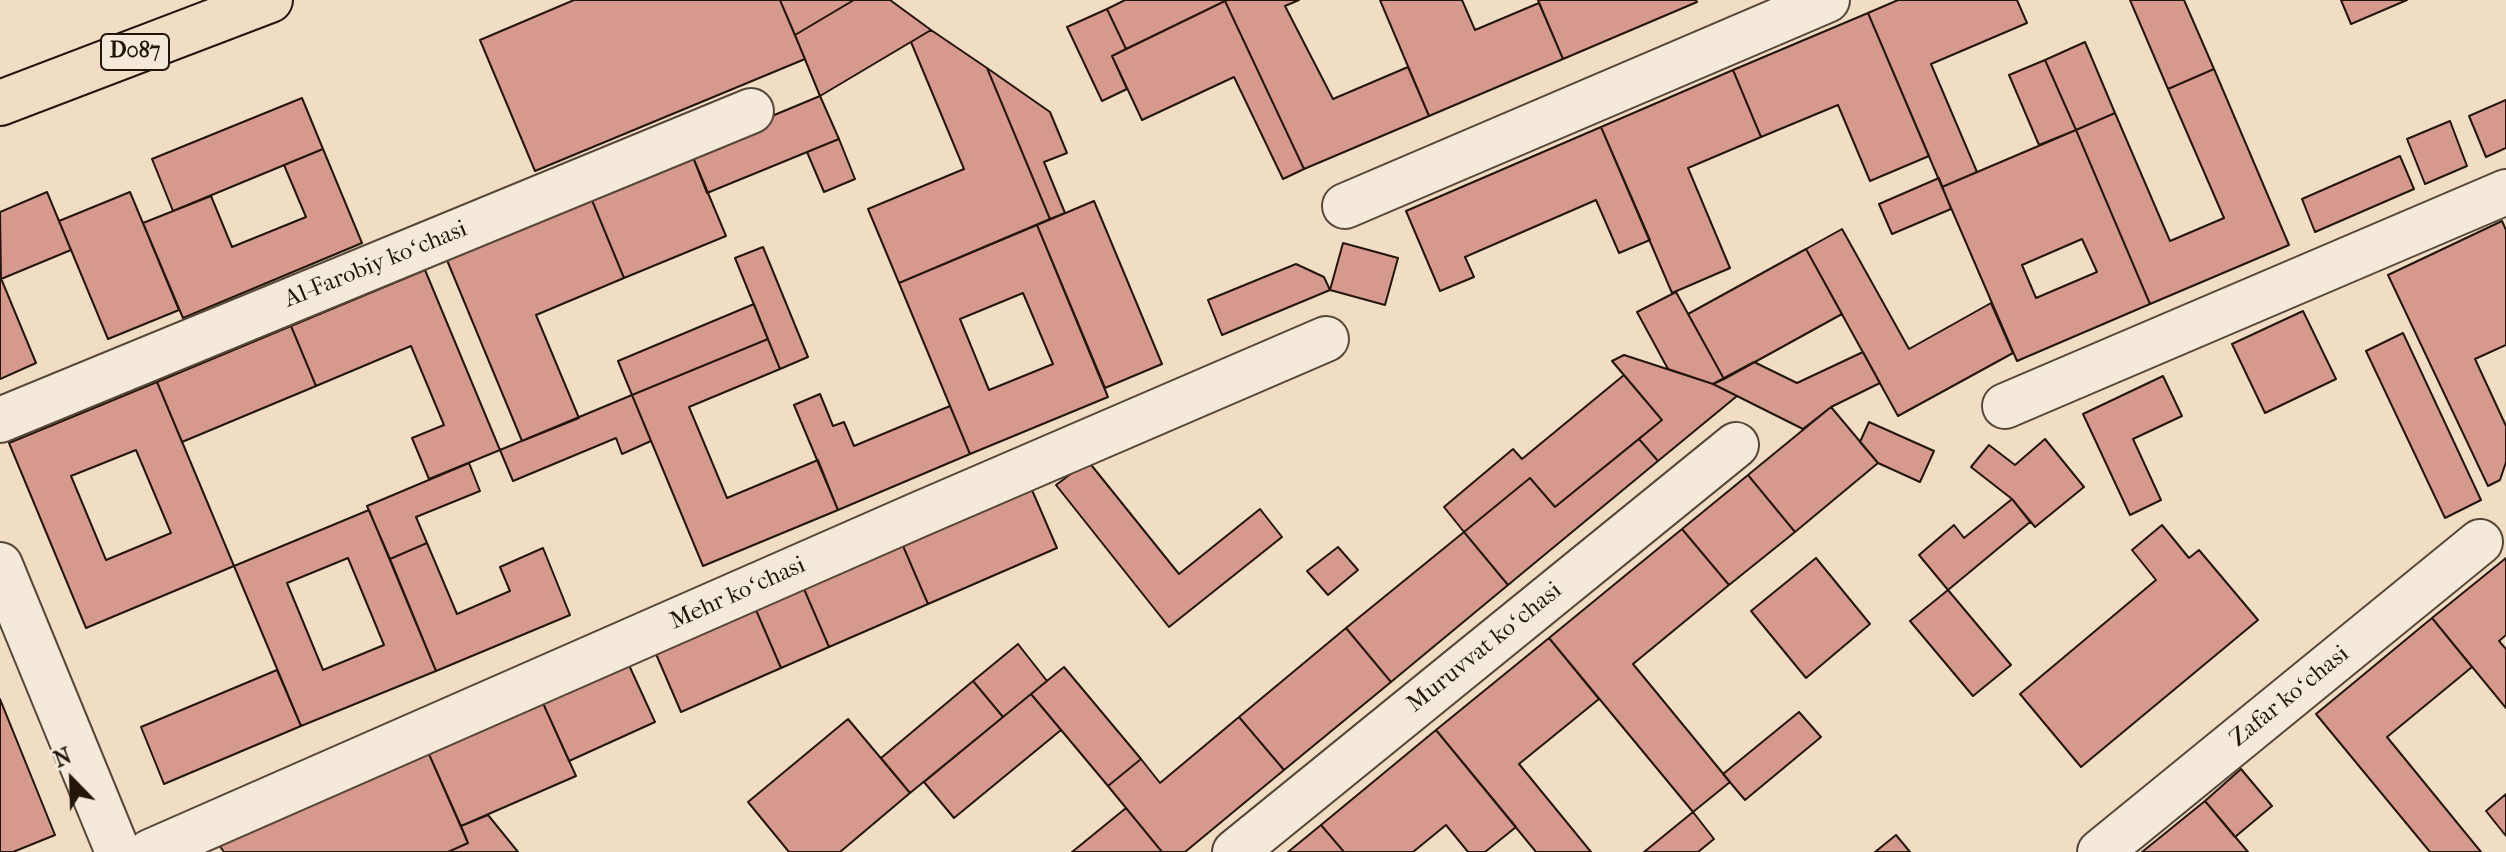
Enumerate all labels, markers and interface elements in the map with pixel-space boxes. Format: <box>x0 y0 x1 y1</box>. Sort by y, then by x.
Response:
road number: D087 <box>101 34 169 70</box>
street label: Al-Farobiy koʻchasi <box>280 215 472 315</box>
street label: Mehr koʻchasi <box>666 551 810 637</box>
street label: Muruvvat koʻchasi <box>1402 577 1568 719</box>
street label: Zafar koʻchasi <box>2225 640 2355 754</box>
north arrow <box>32 740 112 820</box>
text: N <box>50 743 75 773</box>

